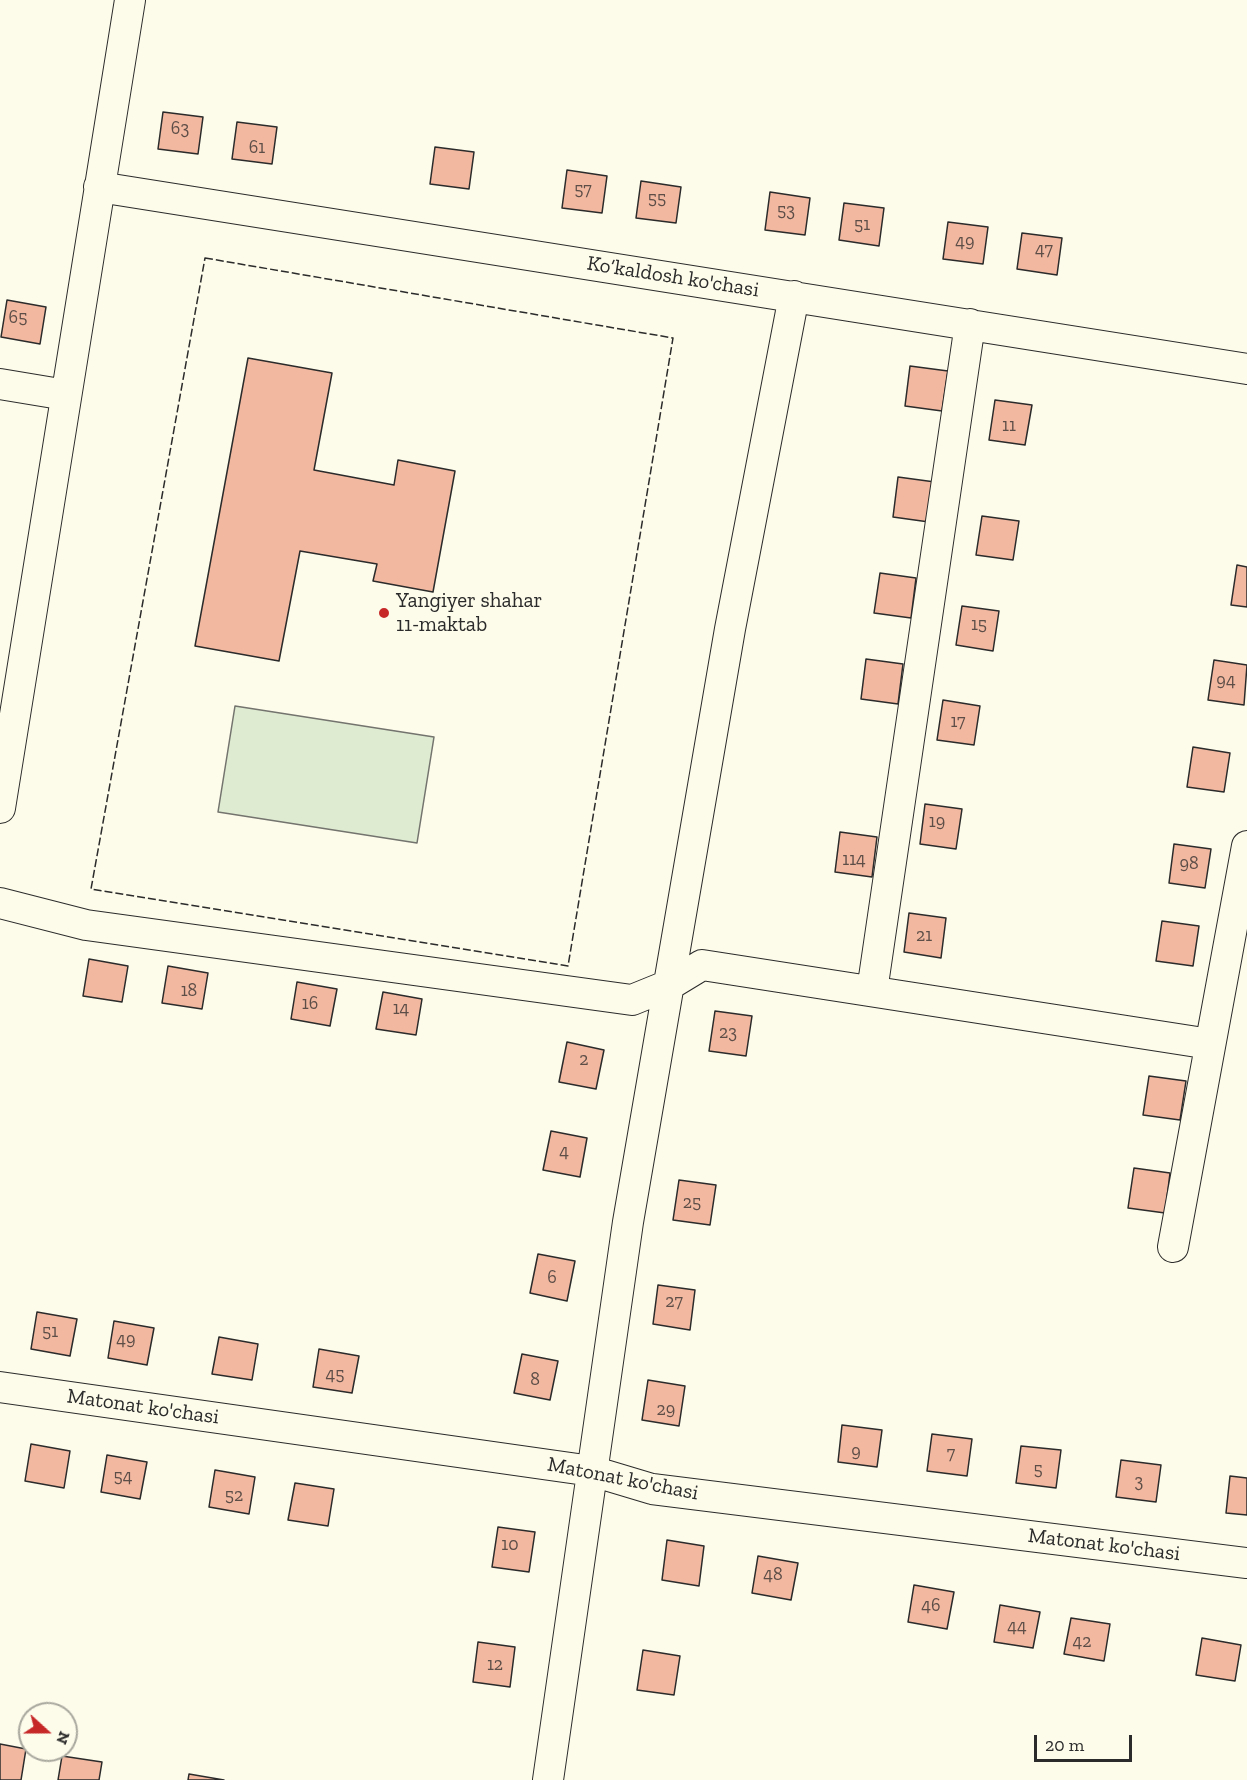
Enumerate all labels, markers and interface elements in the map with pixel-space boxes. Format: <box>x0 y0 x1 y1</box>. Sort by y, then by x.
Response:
house number: 63 <box>171 118 189 140</box>
house number: 61 <box>249 137 265 159</box>
house number: 57 <box>574 179 592 201</box>
house number: 55 <box>648 188 666 210</box>
house number: 53 <box>777 200 795 222</box>
house number: 51 <box>854 214 870 236</box>
house number: 49 <box>955 231 975 253</box>
house number: 47 <box>1035 239 1053 261</box>
street label: Ko‘kaldosh ko'chasi <box>585 251 761 303</box>
house number: 65 <box>9 307 27 329</box>
house number: 11 <box>1002 415 1016 437</box>
place label: Yangiyer shahar 11-maktab <box>396 588 542 638</box>
marker: Yangiyer shahar 11-maktab <box>377 606 391 620</box>
house number: 15 <box>971 614 987 636</box>
house number: 94 <box>1216 670 1236 692</box>
house number: 17 <box>950 711 966 733</box>
house number: 19 <box>929 811 945 833</box>
house number: 114 <box>842 849 866 871</box>
house number: 98 <box>1179 853 1199 875</box>
house number: 21 <box>916 925 932 947</box>
house number: 18 <box>181 980 197 1002</box>
house number: 16 <box>302 993 318 1015</box>
house number: 14 <box>393 998 409 1020</box>
house number: 23 <box>719 1022 737 1044</box>
house number: 2 <box>579 1049 589 1071</box>
house number: 4 <box>559 1141 569 1163</box>
house number: 25 <box>683 1192 701 1214</box>
house number: 6 <box>547 1267 557 1289</box>
house number: 27 <box>665 1291 683 1313</box>
house number: 51 <box>42 1321 58 1343</box>
house number: 49 <box>116 1329 136 1351</box>
house number: 45 <box>326 1364 344 1386</box>
house number: 8 <box>530 1369 540 1391</box>
street label: Matonat ko'chasi <box>65 1384 221 1430</box>
house number: 29 <box>657 1399 675 1421</box>
house number: 9 <box>851 1441 861 1463</box>
house number: 7 <box>947 1443 955 1465</box>
street label: Matonat ko'chasi <box>545 1452 701 1506</box>
house number: 5 <box>1033 1459 1043 1481</box>
house number: 54 <box>114 1466 132 1488</box>
house number: 3 <box>1135 1471 1143 1493</box>
house number: 52 <box>225 1485 243 1507</box>
street label: Matonat ko'chasi <box>1026 1523 1182 1567</box>
house number: 10 <box>501 1534 519 1556</box>
house number: 48 <box>763 1564 783 1586</box>
house number: 46 <box>921 1595 941 1617</box>
house number: 44 <box>1007 1616 1027 1638</box>
house number: 42 <box>1073 1631 1091 1653</box>
house number: 12 <box>487 1654 503 1676</box>
north arrow <box>18 1702 78 1762</box>
scale bar <box>1037 1723 1134 1761</box>
text: N <box>52 1729 74 1747</box>
text: 20 m <box>1045 1734 1084 1756</box>

